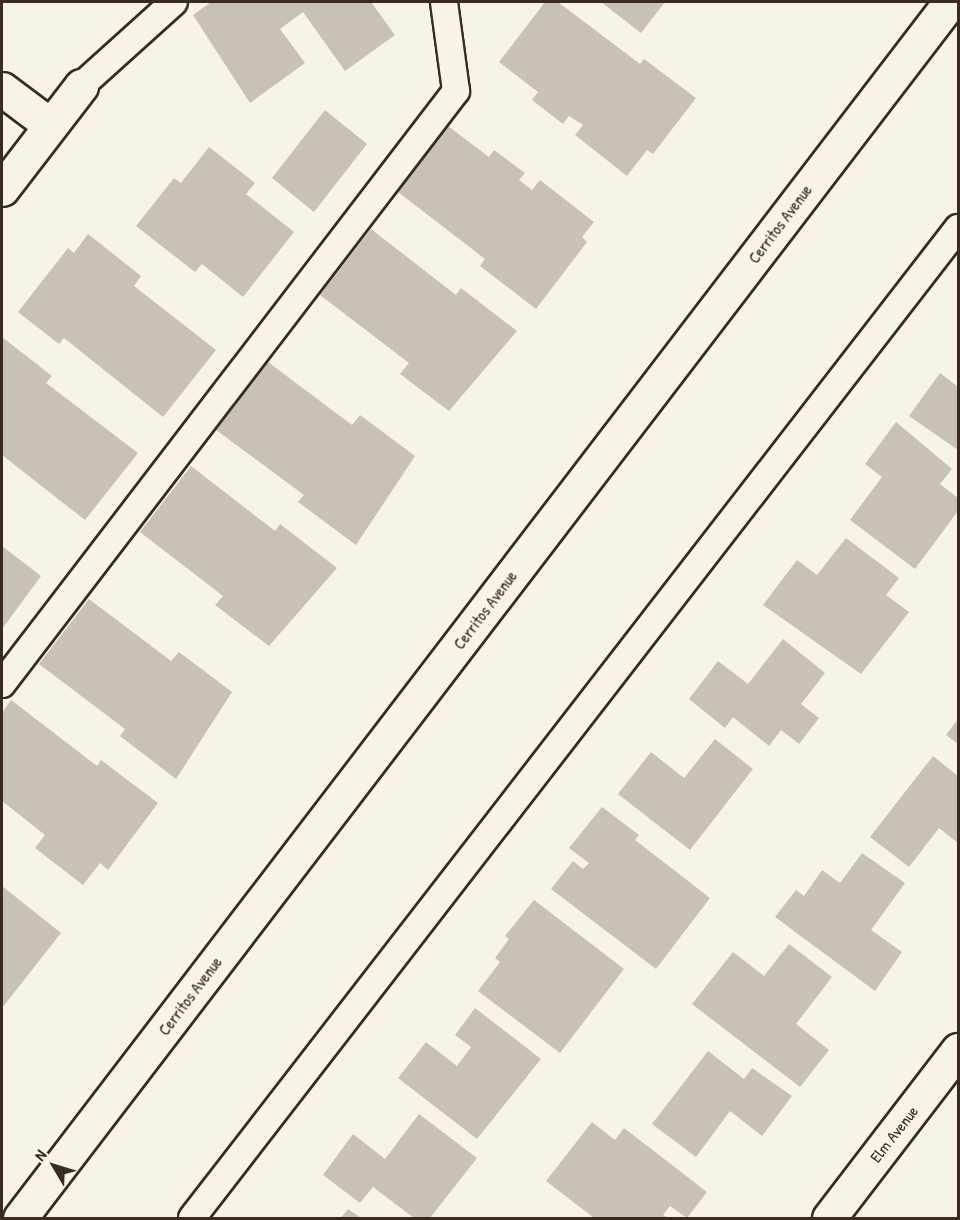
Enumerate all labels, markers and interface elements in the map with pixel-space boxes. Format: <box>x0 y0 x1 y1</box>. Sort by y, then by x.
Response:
street label: Cerritos Avenue <box>744 181 816 267</box>
street label: Cerritos Avenue <box>449 567 521 653</box>
street label: Cerritos Avenue <box>154 953 226 1039</box>
street label: Elm Avenue <box>866 1102 922 1166</box>
north arrow <box>24 1136 84 1196</box>
text: N <box>29 1145 51 1165</box>

